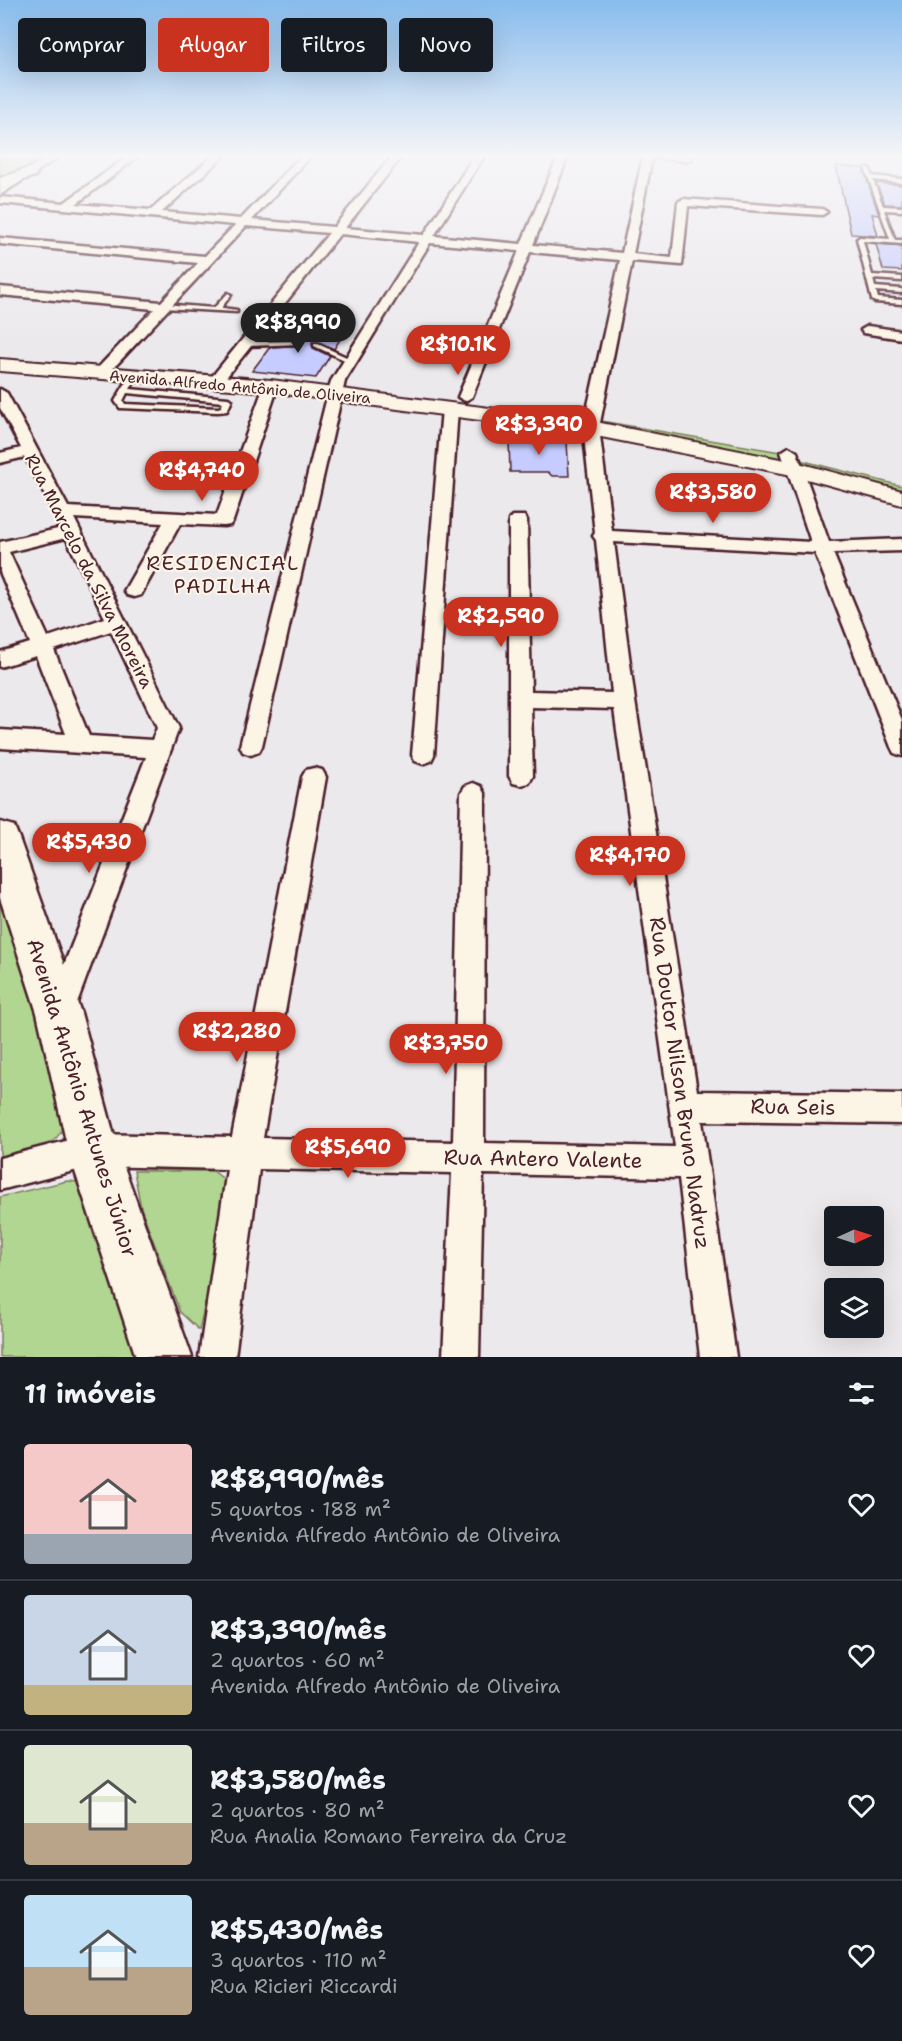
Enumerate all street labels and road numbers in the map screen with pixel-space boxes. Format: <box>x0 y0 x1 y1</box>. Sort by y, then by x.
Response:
street label: Avenida Alfredo Antônio de Oliveira <box>108 366 372 408</box>
street label: Rua Marcelo da Silva Moreira <box>19 450 159 692</box>
street label: Rua Doutor Nilson Bruno Nadruz <box>643 915 717 1251</box>
street label: Avenida Antônio Antunes Júnior <box>20 935 144 1261</box>
street label: Rua Seis <box>750 1092 836 1122</box>
street label: Rua Antero Valente <box>443 1143 643 1175</box>

